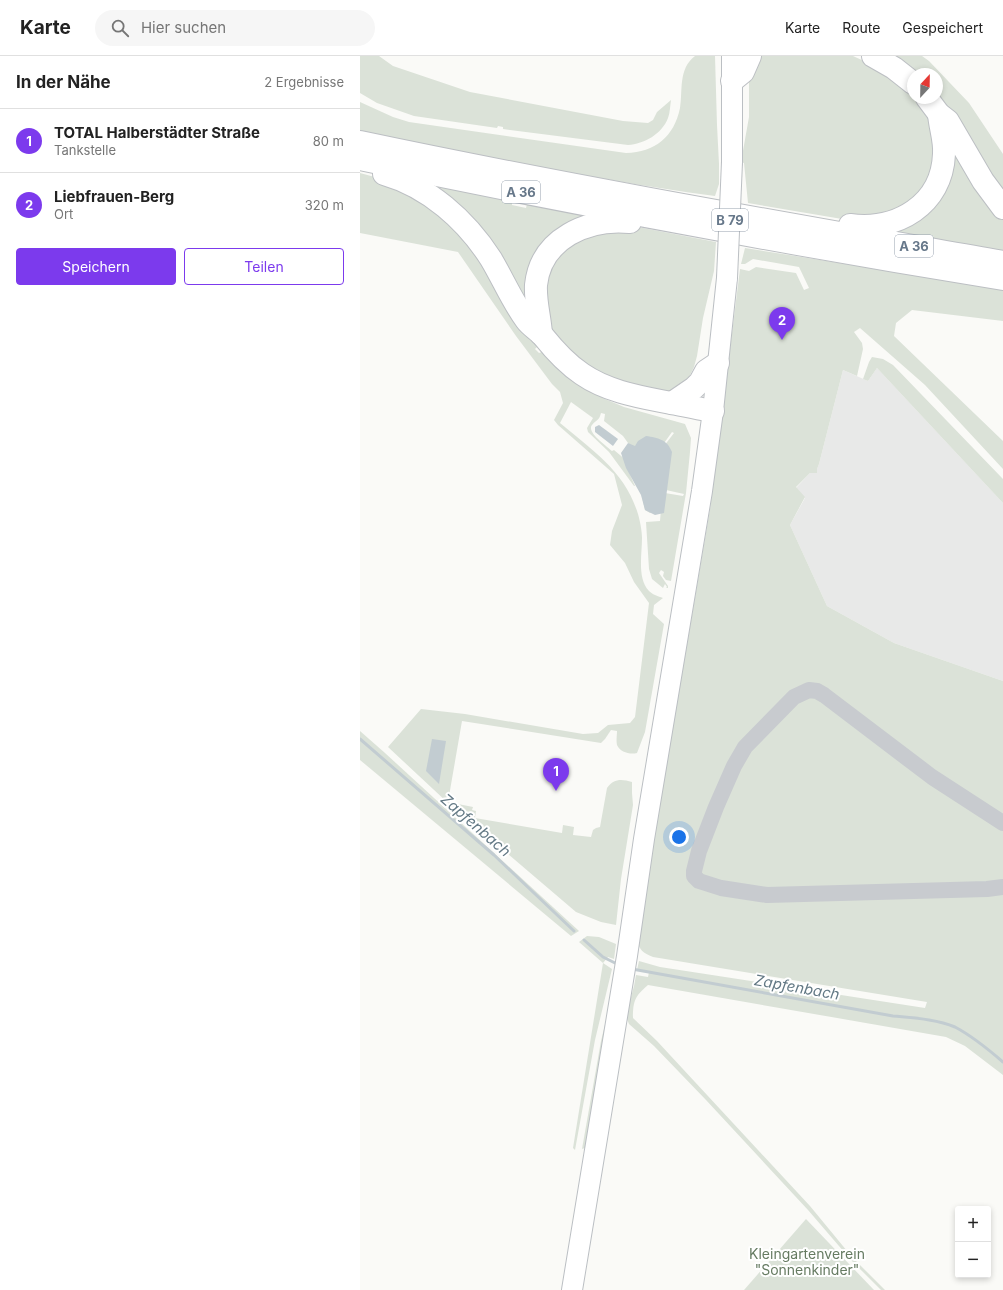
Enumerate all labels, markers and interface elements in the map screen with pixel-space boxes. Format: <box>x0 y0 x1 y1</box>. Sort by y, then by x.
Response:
search box <box>95 10 375 46</box>
text: Karte <box>20 16 71 39</box>
icon: search <box>109 17 131 39</box>
text: Hier suchen <box>141 18 226 37</box>
text: Karte <box>785 19 820 36</box>
text: Route <box>842 19 880 36</box>
text: Gespeichert <box>902 19 983 36</box>
north arrow <box>907 68 943 104</box>
text: In der Nähe <box>16 72 111 92</box>
text: 2 Ergebnisse <box>264 74 344 90</box>
text: TOTAL Halberstädter Straße <box>54 123 260 142</box>
text: 1 <box>26 133 32 149</box>
text: 80 m <box>313 133 344 149</box>
text: Tankstelle <box>54 142 116 158</box>
road number: A 36 <box>502 181 540 203</box>
text: Liebfrauen-Berg <box>54 187 174 206</box>
text: 2 <box>25 197 33 213</box>
text: 320 m <box>305 197 344 213</box>
text: Ort <box>54 206 73 222</box>
road number: B 79 <box>712 209 748 231</box>
road number: A 36 <box>895 235 933 257</box>
button: Speichern <box>16 248 176 285</box>
button: Teilen <box>184 248 344 285</box>
pin: 2 <box>769 307 795 340</box>
pin: 1 <box>543 758 569 791</box>
water label: Zapfenbach <box>437 790 515 861</box>
your location <box>669 827 689 847</box>
water label: Zapfenbach <box>753 970 841 1004</box>
map controls <box>955 1206 991 1278</box>
button: + <box>955 1206 991 1242</box>
button: − <box>955 1242 991 1278</box>
park label: Kleingartenverein "Sonnenkinder" <box>749 1245 865 1278</box>

